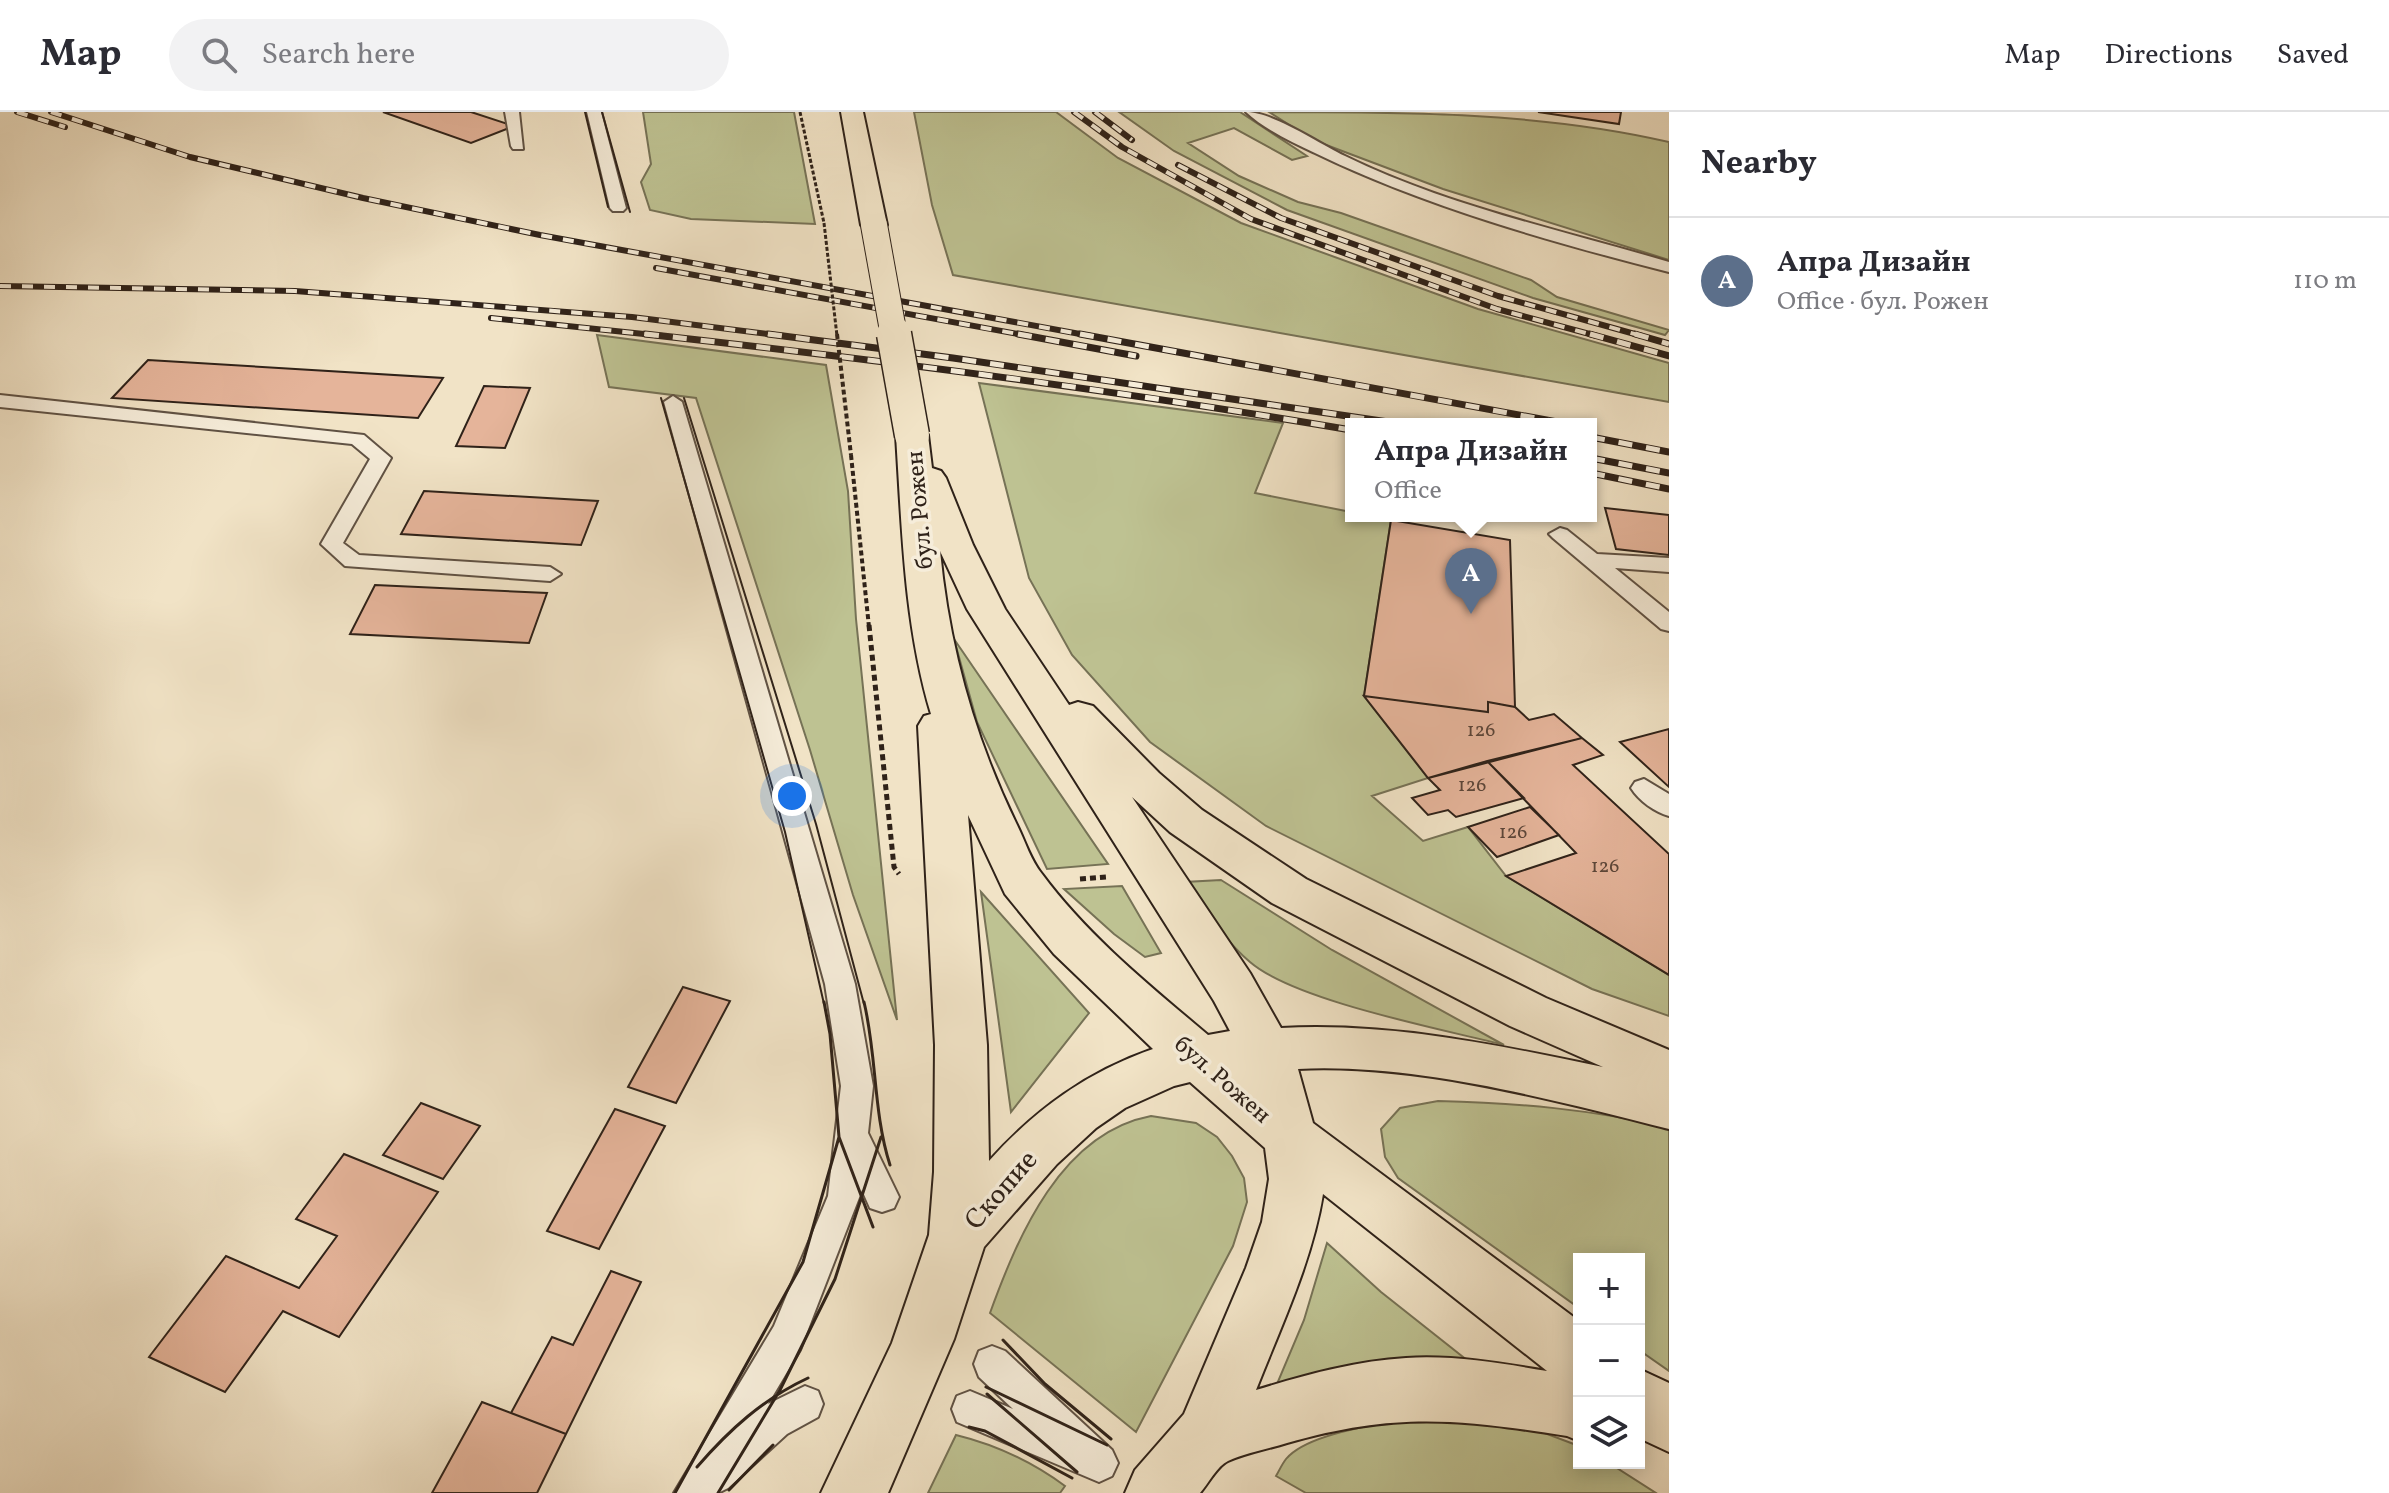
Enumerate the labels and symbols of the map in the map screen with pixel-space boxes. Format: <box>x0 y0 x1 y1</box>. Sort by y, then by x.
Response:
street label: бул. Рожен <box>899 449 943 570</box>
pin: A <box>1445 548 1497 614</box>
house number: 126 <box>1467 717 1495 745</box>
house number: 126 <box>1458 772 1486 800</box>
your location <box>772 776 812 816</box>
house number: 126 <box>1499 819 1527 847</box>
house number: 126 <box>1591 853 1619 881</box>
street label: бул. Рожен <box>1166 1029 1278 1132</box>
street label: Скопие <box>956 1142 1048 1239</box>

